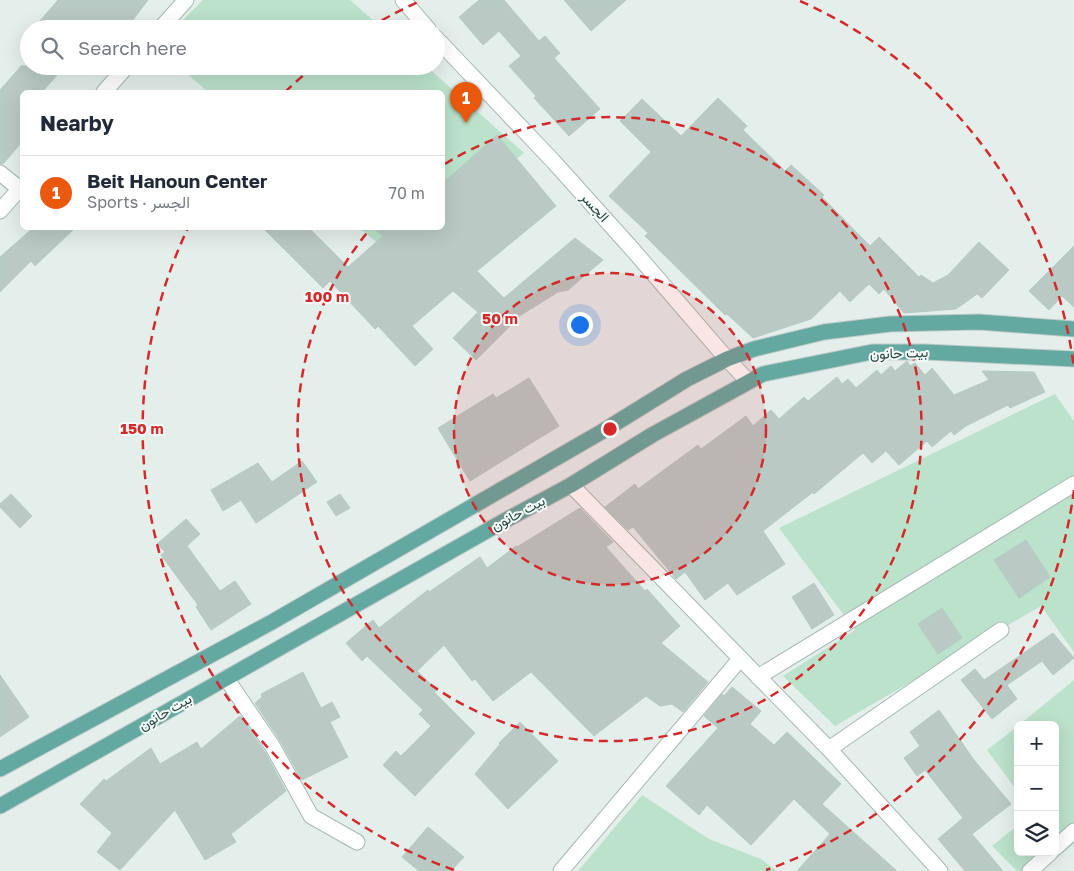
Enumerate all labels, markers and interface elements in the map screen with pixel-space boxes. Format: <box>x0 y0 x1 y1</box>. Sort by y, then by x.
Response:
search box <box>20 20 445 75</box>
icon: search <box>38 34 66 62</box>
text: Search here <box>78 36 187 59</box>
pin: 1 <box>450 82 482 123</box>
text: Nearby <box>40 110 114 136</box>
text: Beit Hanoun Center <box>87 169 267 192</box>
text: 1 <box>52 183 60 203</box>
text: 70 m <box>388 183 425 203</box>
street label: الجسر <box>576 188 613 226</box>
text: Sports · الجسر <box>87 192 190 212</box>
text: 100 m <box>305 287 349 305</box>
text: 50 m <box>482 309 518 327</box>
your location <box>567 312 593 338</box>
street label: بيت حانون <box>869 343 929 363</box>
text: 150 m <box>120 419 164 437</box>
centre of rings <box>601 420 619 438</box>
street label: بيت حانون <box>488 491 548 535</box>
street label: بيت حانون <box>135 690 195 734</box>
map controls <box>1014 721 1059 856</box>
button: + <box>1014 721 1059 766</box>
button: − <box>1014 766 1059 811</box>
button: layers <box>1014 811 1059 856</box>

